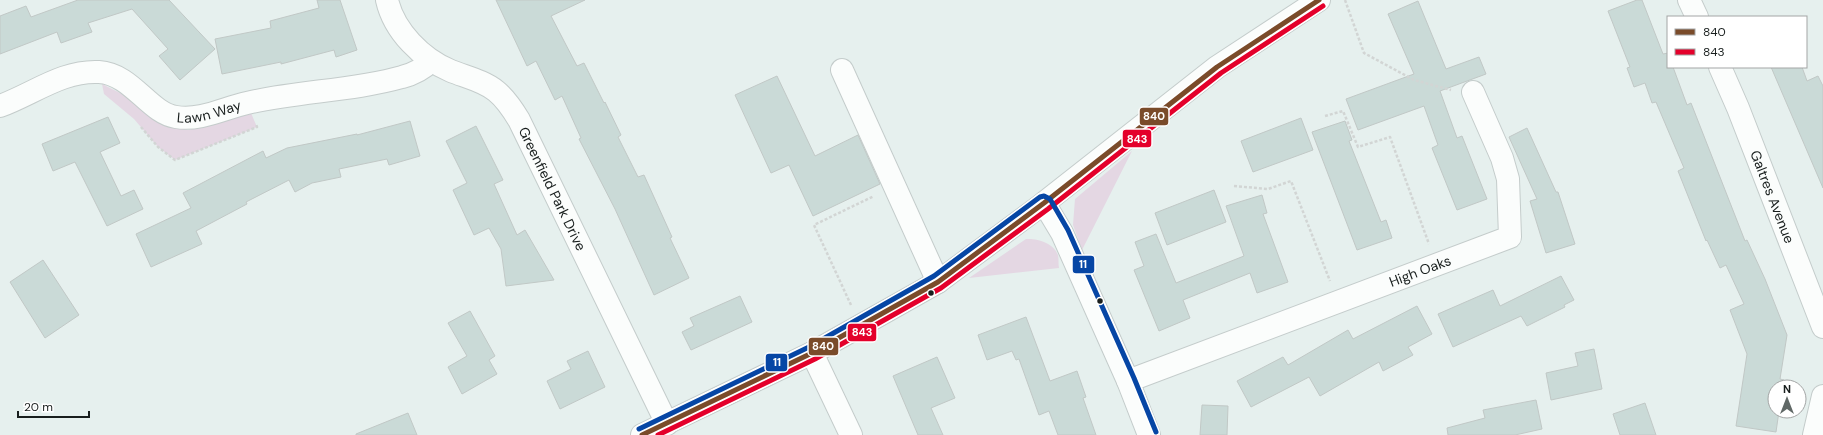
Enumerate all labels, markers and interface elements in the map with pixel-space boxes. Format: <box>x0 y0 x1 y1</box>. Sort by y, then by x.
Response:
legend <box>1667 16 1807 68</box>
text: 840 <box>1703 24 1726 40</box>
text: 843 <box>1703 44 1725 60</box>
street label: Lawn Way <box>176 96 243 127</box>
line badge: 840 <box>1139 107 1169 126</box>
text: 840 <box>1143 109 1165 123</box>
street label: Greenfield Park Drive <box>515 124 590 254</box>
line badge: 843 <box>1122 129 1152 148</box>
text: 843 <box>1127 132 1147 146</box>
street label: Galtres Avenue <box>1746 148 1799 246</box>
street label: High Oaks <box>1387 251 1453 291</box>
line badge: 11 <box>1072 255 1095 274</box>
text: 11 <box>1079 257 1087 271</box>
unlabelled marker <box>926 288 936 298</box>
unlabelled marker <box>1095 296 1105 306</box>
line badge: 843 <box>847 323 877 342</box>
text: 843 <box>852 325 872 339</box>
line badge: 840 <box>808 337 839 356</box>
text: 840 <box>812 339 834 353</box>
line badge: 11 <box>765 353 788 372</box>
text: 11 <box>773 355 781 369</box>
north arrow <box>1767 379 1807 419</box>
text: N <box>1783 382 1791 396</box>
scale bar <box>18 393 89 419</box>
text: 20 m <box>24 399 53 415</box>

